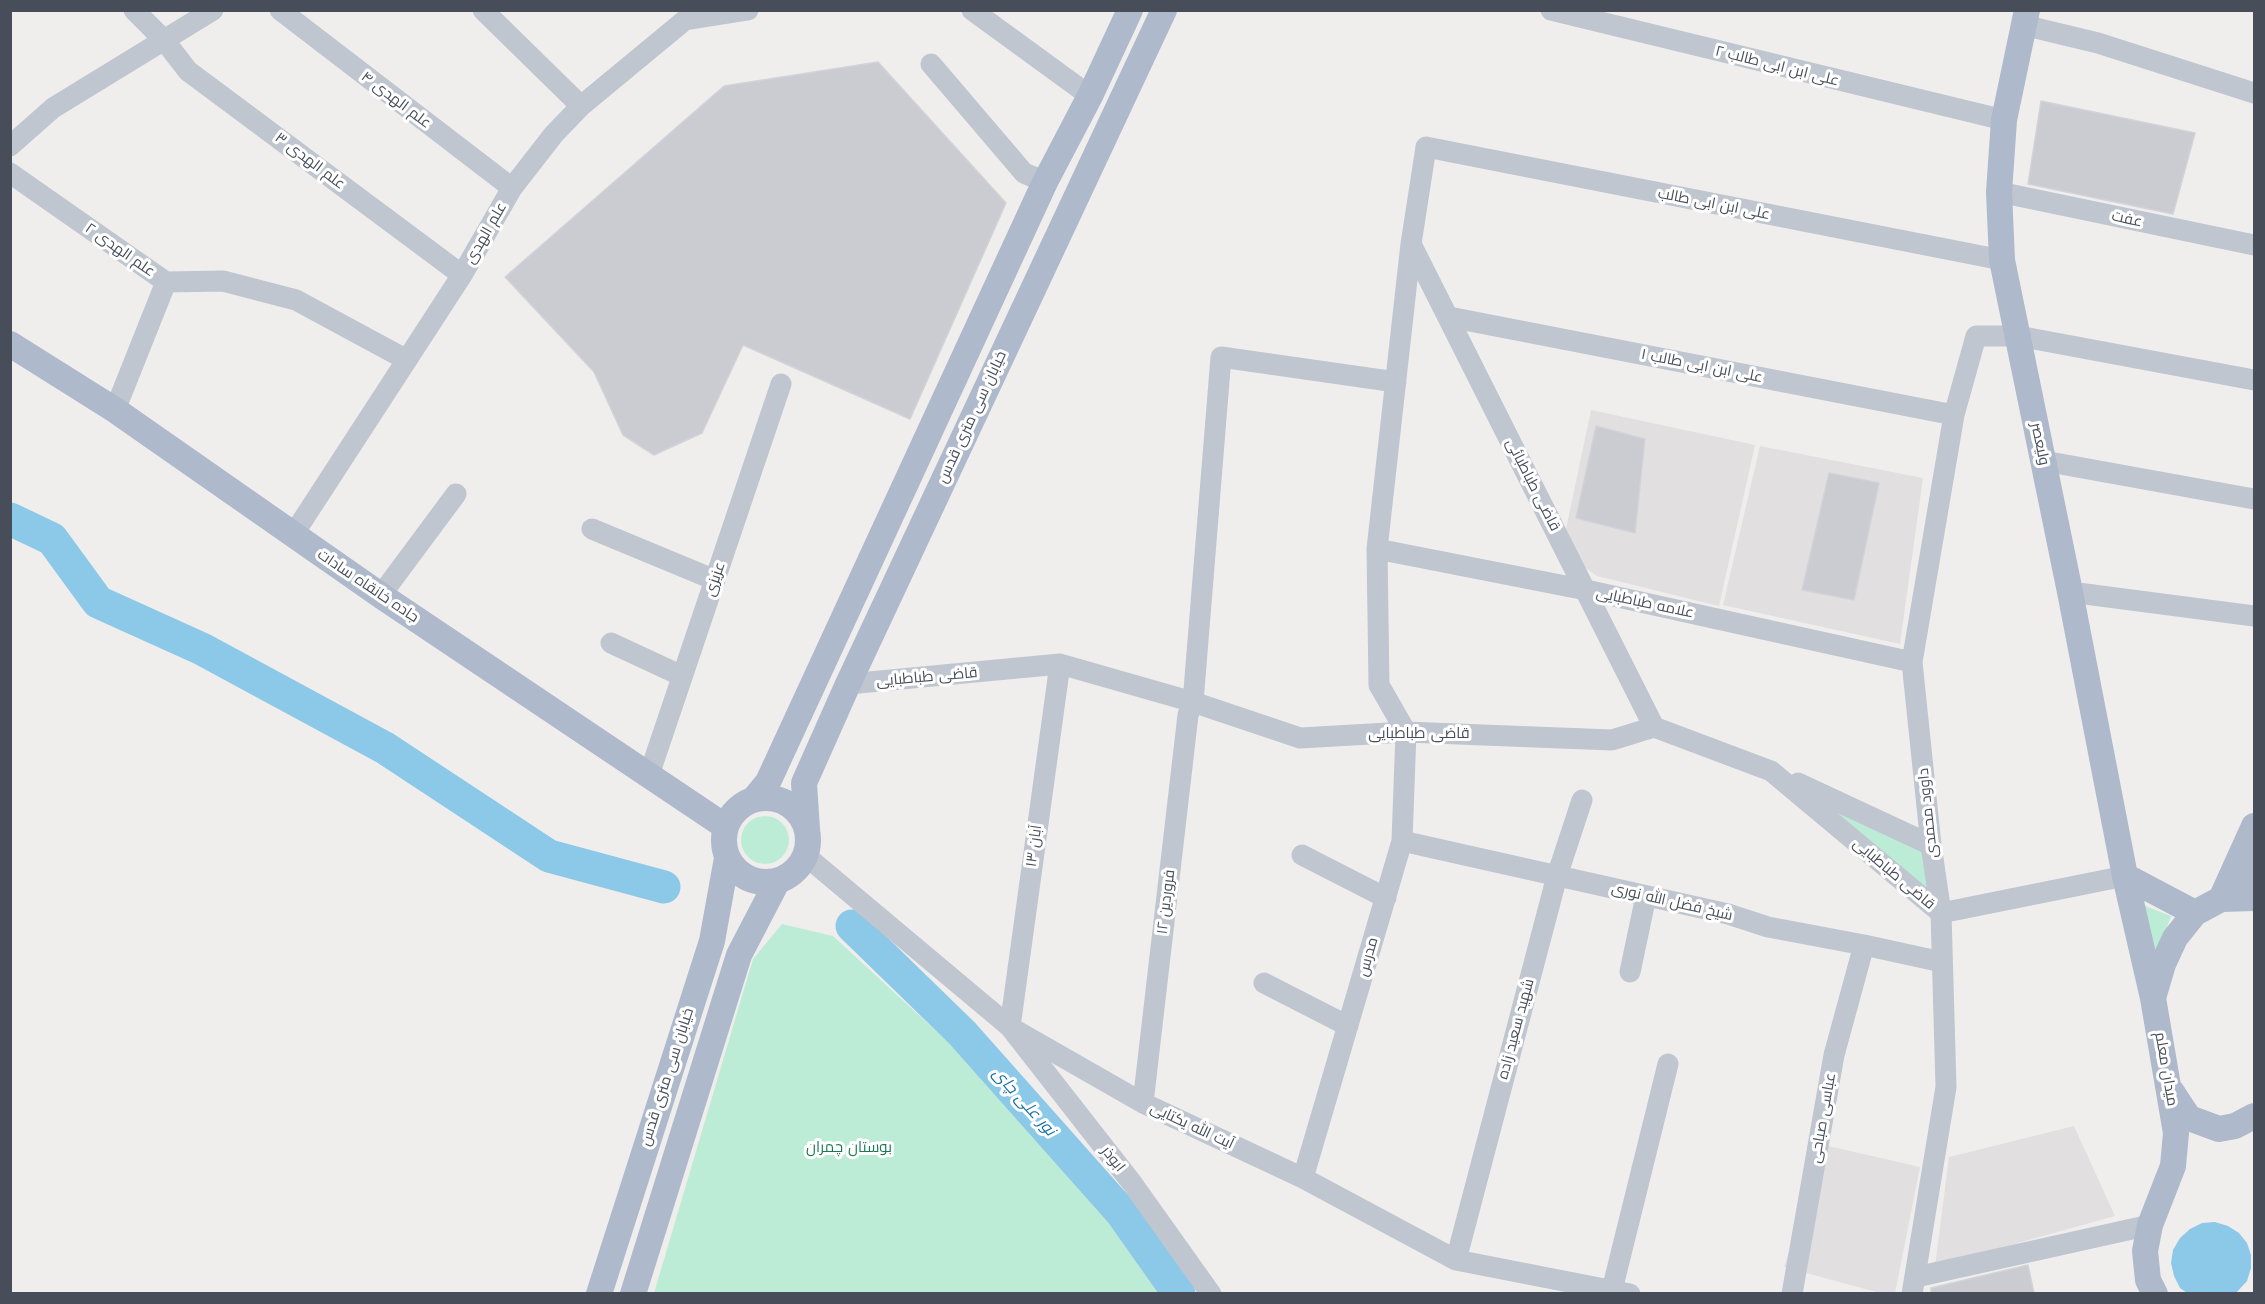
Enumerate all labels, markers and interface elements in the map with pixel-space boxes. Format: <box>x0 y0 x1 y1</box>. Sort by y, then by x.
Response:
street label: علی ابن ابی طالب ۲ <box>1713 42 1841 90</box>
street label: علم الهدی ۴ <box>357 68 435 132</box>
street label: علم الهدی ۳ <box>271 129 349 193</box>
street label: علی ابن ابی طالب <box>1656 184 1772 224</box>
street label: علم الهدی <box>461 199 511 267</box>
street label: عفت <box>2110 207 2144 231</box>
street label: علم الهدی ۲ <box>82 219 158 281</box>
street label: علی ابن ابی طالب ۱ <box>1640 345 1764 387</box>
street label: خیابان سی متری قدس <box>933 348 1011 486</box>
street label: ولیعصر <box>2027 421 2053 467</box>
street label: قاضی طباطبائی <box>1502 436 1564 534</box>
street label: جاده خانقاه سادات <box>314 545 422 627</box>
street label: عزیزی <box>701 559 729 599</box>
street label: علامه طباطبایی <box>1594 584 1696 622</box>
street label: قاضی طباطبایی <box>876 664 978 690</box>
street label: قاضی طباطبایی <box>1368 725 1470 743</box>
street label: داوود محمدی <box>1914 767 1942 859</box>
street label: ۱۳ آبان <box>1022 824 1046 868</box>
street label: قاضی طباطبایی <box>1849 835 1939 913</box>
street label: ۱۲ فروردین <box>1153 869 1179 935</box>
street label: شیخ فضل الله نوری <box>1610 879 1734 925</box>
street label: مدرس <box>1354 935 1382 979</box>
street label: شهید سعید زاده <box>1494 977 1538 1081</box>
street label: خیابان سی متری قدس <box>636 1006 698 1148</box>
street label: میدان معلم <box>2151 1031 2181 1107</box>
water label: نور علی چای <box>988 1064 1060 1140</box>
street label: عباسی صباحی <box>1806 1072 1840 1164</box>
street label: آیت الله یکتایی <box>1147 1099 1237 1153</box>
park label: بوستان چمران <box>806 1139 892 1157</box>
street label: ابوذر <box>1097 1142 1129 1176</box>

